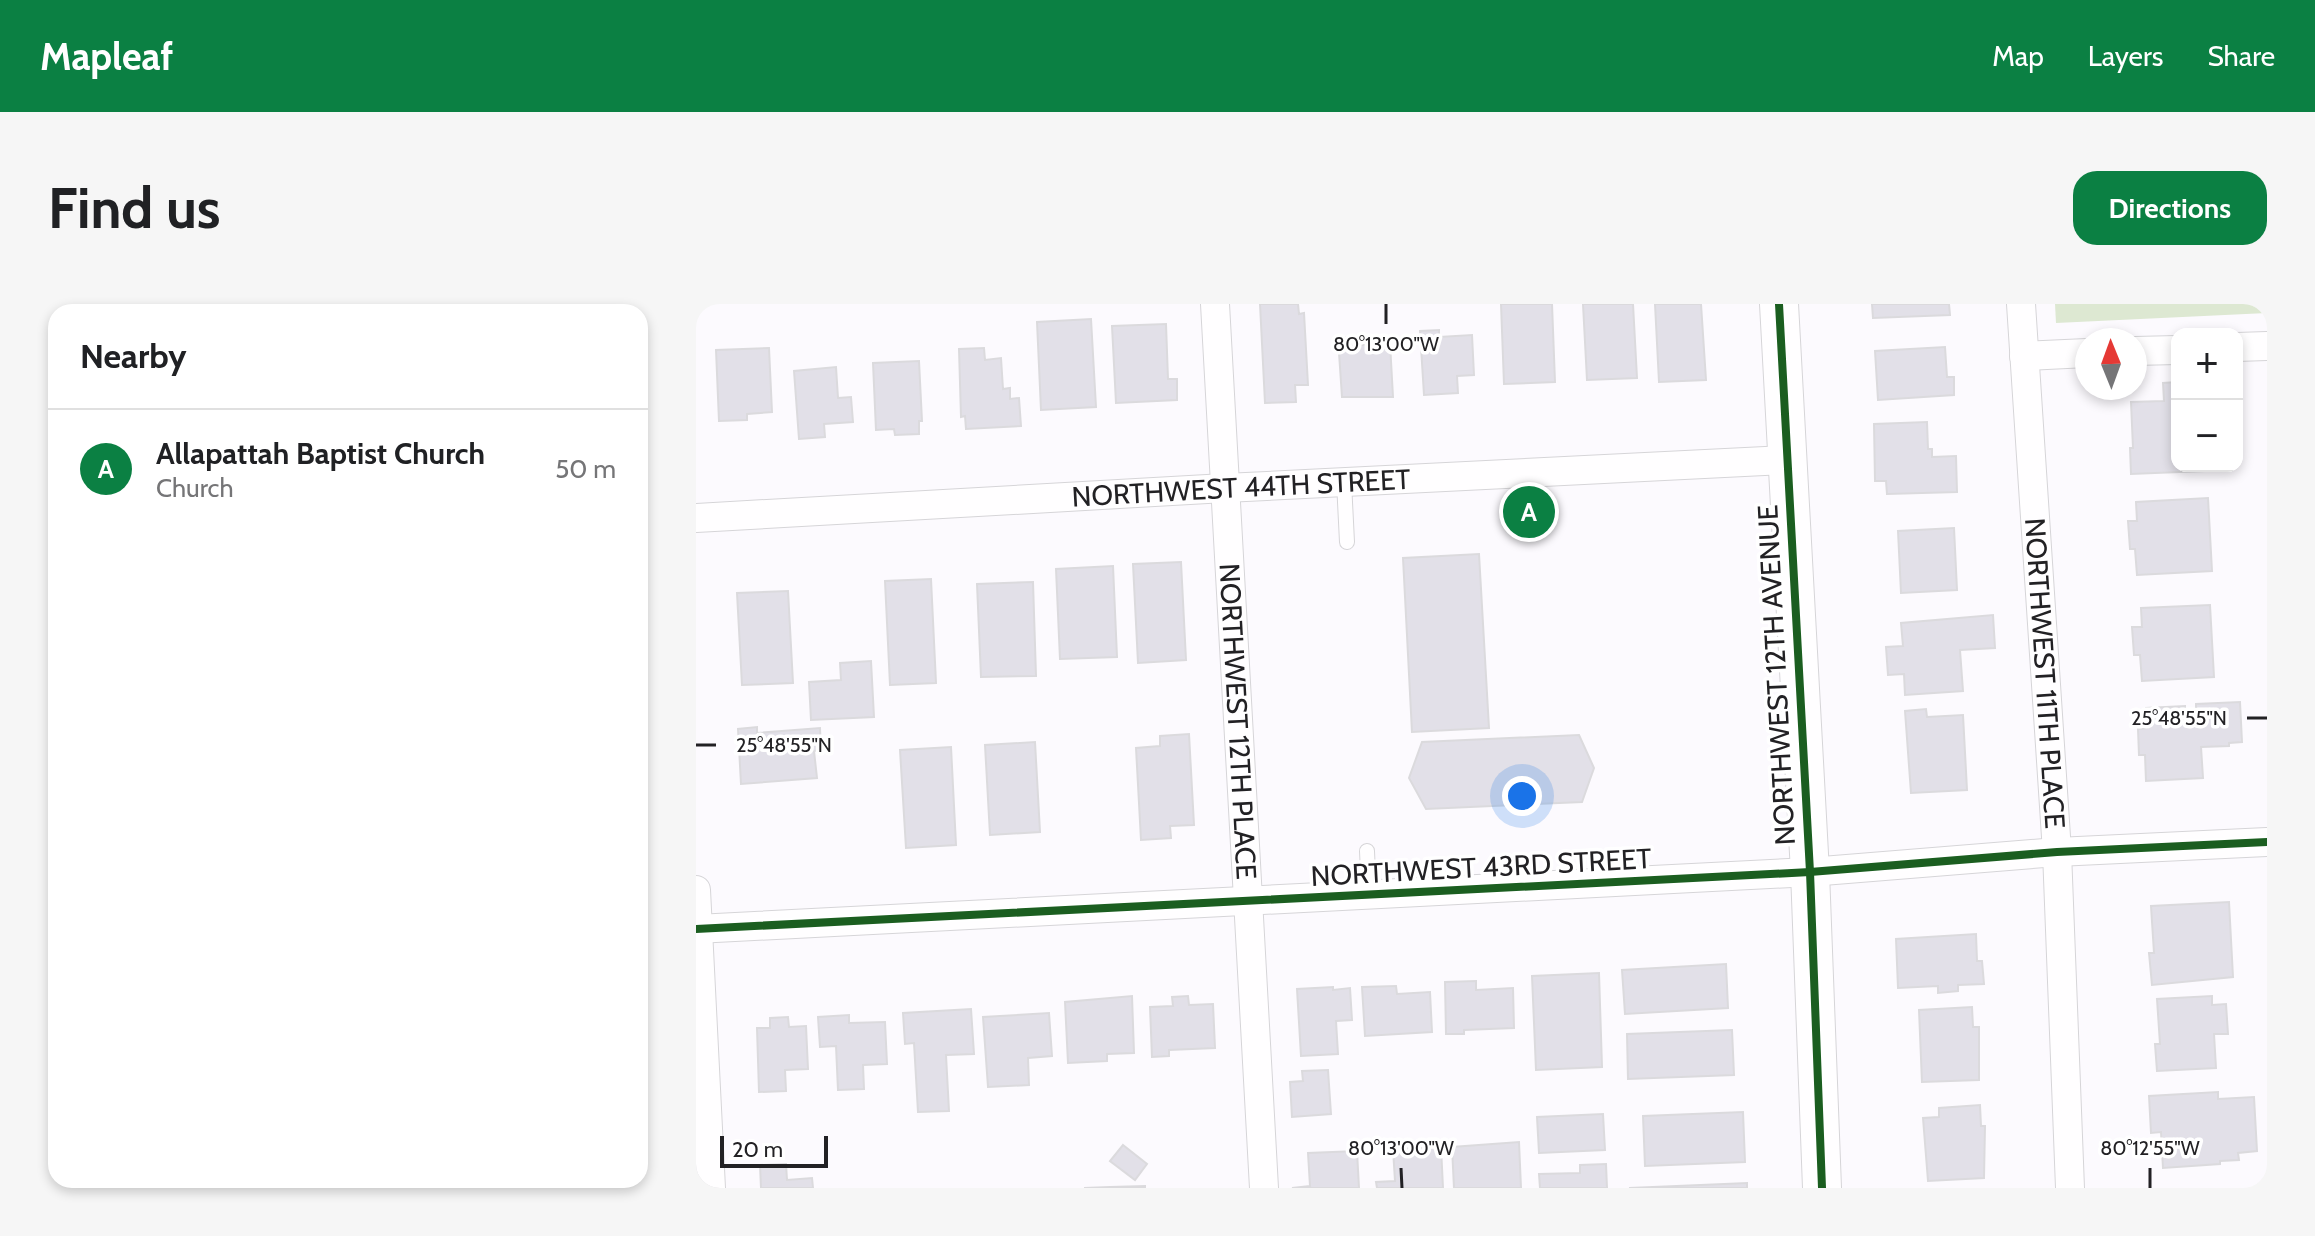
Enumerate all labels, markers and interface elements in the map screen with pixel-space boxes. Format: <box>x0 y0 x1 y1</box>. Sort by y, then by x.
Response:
text: Mapleaf <box>40 33 173 80</box>
text: Map <box>1992 39 2044 73</box>
text: Layers <box>2088 39 2163 73</box>
text: Share <box>2207 39 2275 73</box>
button: Directions <box>2073 171 2267 245</box>
text: Find us <box>48 174 221 242</box>
north arrow <box>2075 328 2147 400</box>
map controls <box>2171 328 2243 472</box>
button: + <box>2171 328 2243 400</box>
text: 80°13'00"W <box>1333 332 1439 356</box>
text: Nearby <box>80 335 187 377</box>
button: − <box>2171 400 2243 472</box>
text: Allapattah Baptist Church <box>156 435 485 472</box>
text: A <box>98 453 114 485</box>
text: 50 m <box>555 453 616 485</box>
street label: NORTHWEST 44TH STREET <box>1071 462 1411 514</box>
text: Church <box>156 472 234 504</box>
pin: A <box>1503 482 1555 542</box>
street label: NORTHWEST 12TH AVENUE <box>1750 504 1802 846</box>
street label: NORTHWEST 11TH PLACE <box>2018 517 2072 830</box>
street label: NORTHWEST 12TH PLACE <box>1212 562 1264 880</box>
text: 25°48'55"N <box>2131 706 2227 730</box>
text: 25°48'55"N <box>736 733 832 757</box>
your location <box>1502 776 1542 816</box>
street label: NORTHWEST 43RD STREET <box>1310 841 1652 893</box>
scale bar <box>720 1132 828 1168</box>
text: 20 m <box>732 1136 783 1163</box>
text: 80°13'00"W <box>1348 1136 1454 1160</box>
text: 80°12'55"W <box>2100 1136 2200 1160</box>

